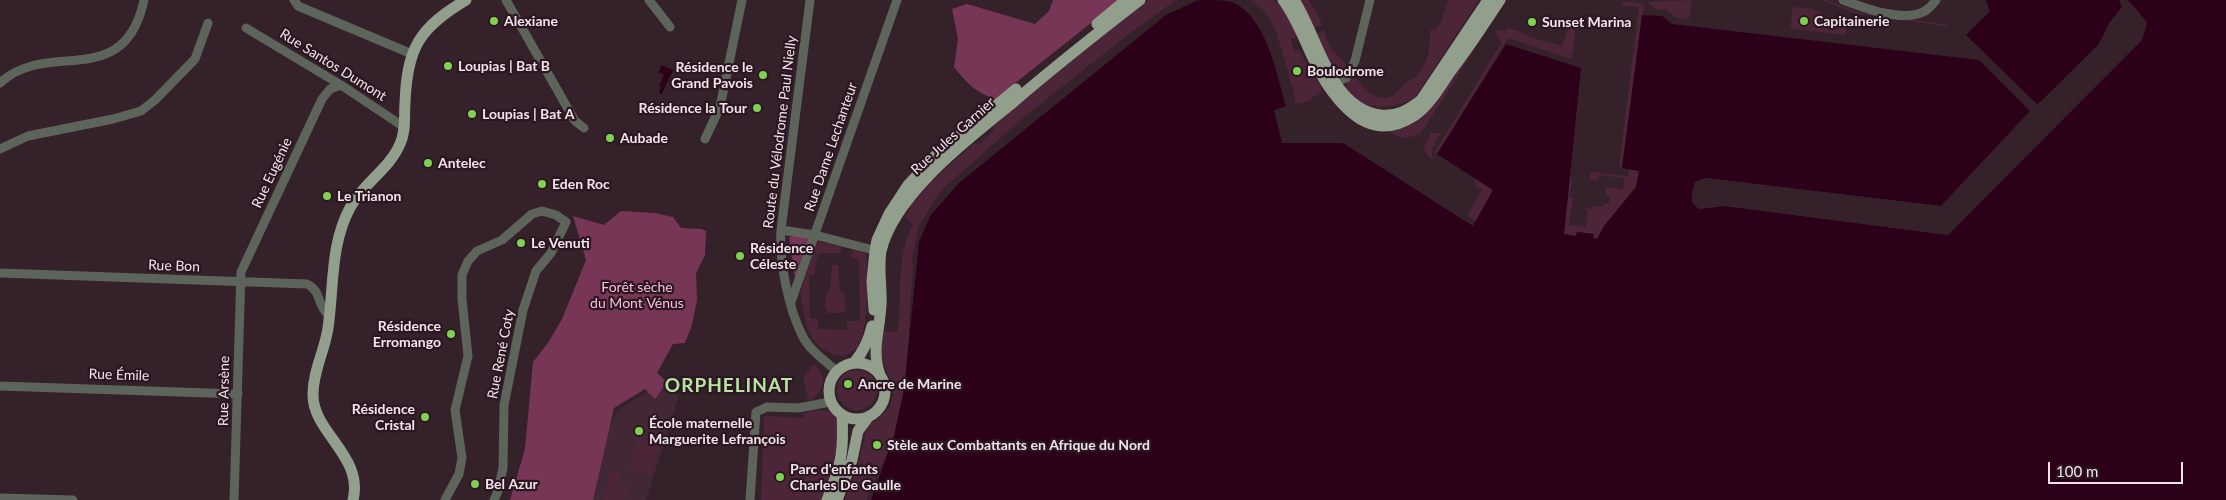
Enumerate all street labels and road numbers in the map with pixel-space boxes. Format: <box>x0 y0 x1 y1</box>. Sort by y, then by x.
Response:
street label: Rue Santos Dumont <box>277 25 389 105</box>
street label: Route du Vélodrome Paul Nielly <box>760 35 800 229</box>
street label: Rue Dame Lechanteur <box>801 80 861 214</box>
street label: Rue Jules Garnier <box>908 94 998 178</box>
street label: Rue Eugénie <box>248 135 296 211</box>
street label: Rue Bon <box>148 257 200 275</box>
street label: Rue René Coty <box>484 308 518 400</box>
street label: Rue Arsène <box>215 356 233 426</box>
street label: Rue Émile <box>88 366 150 384</box>

